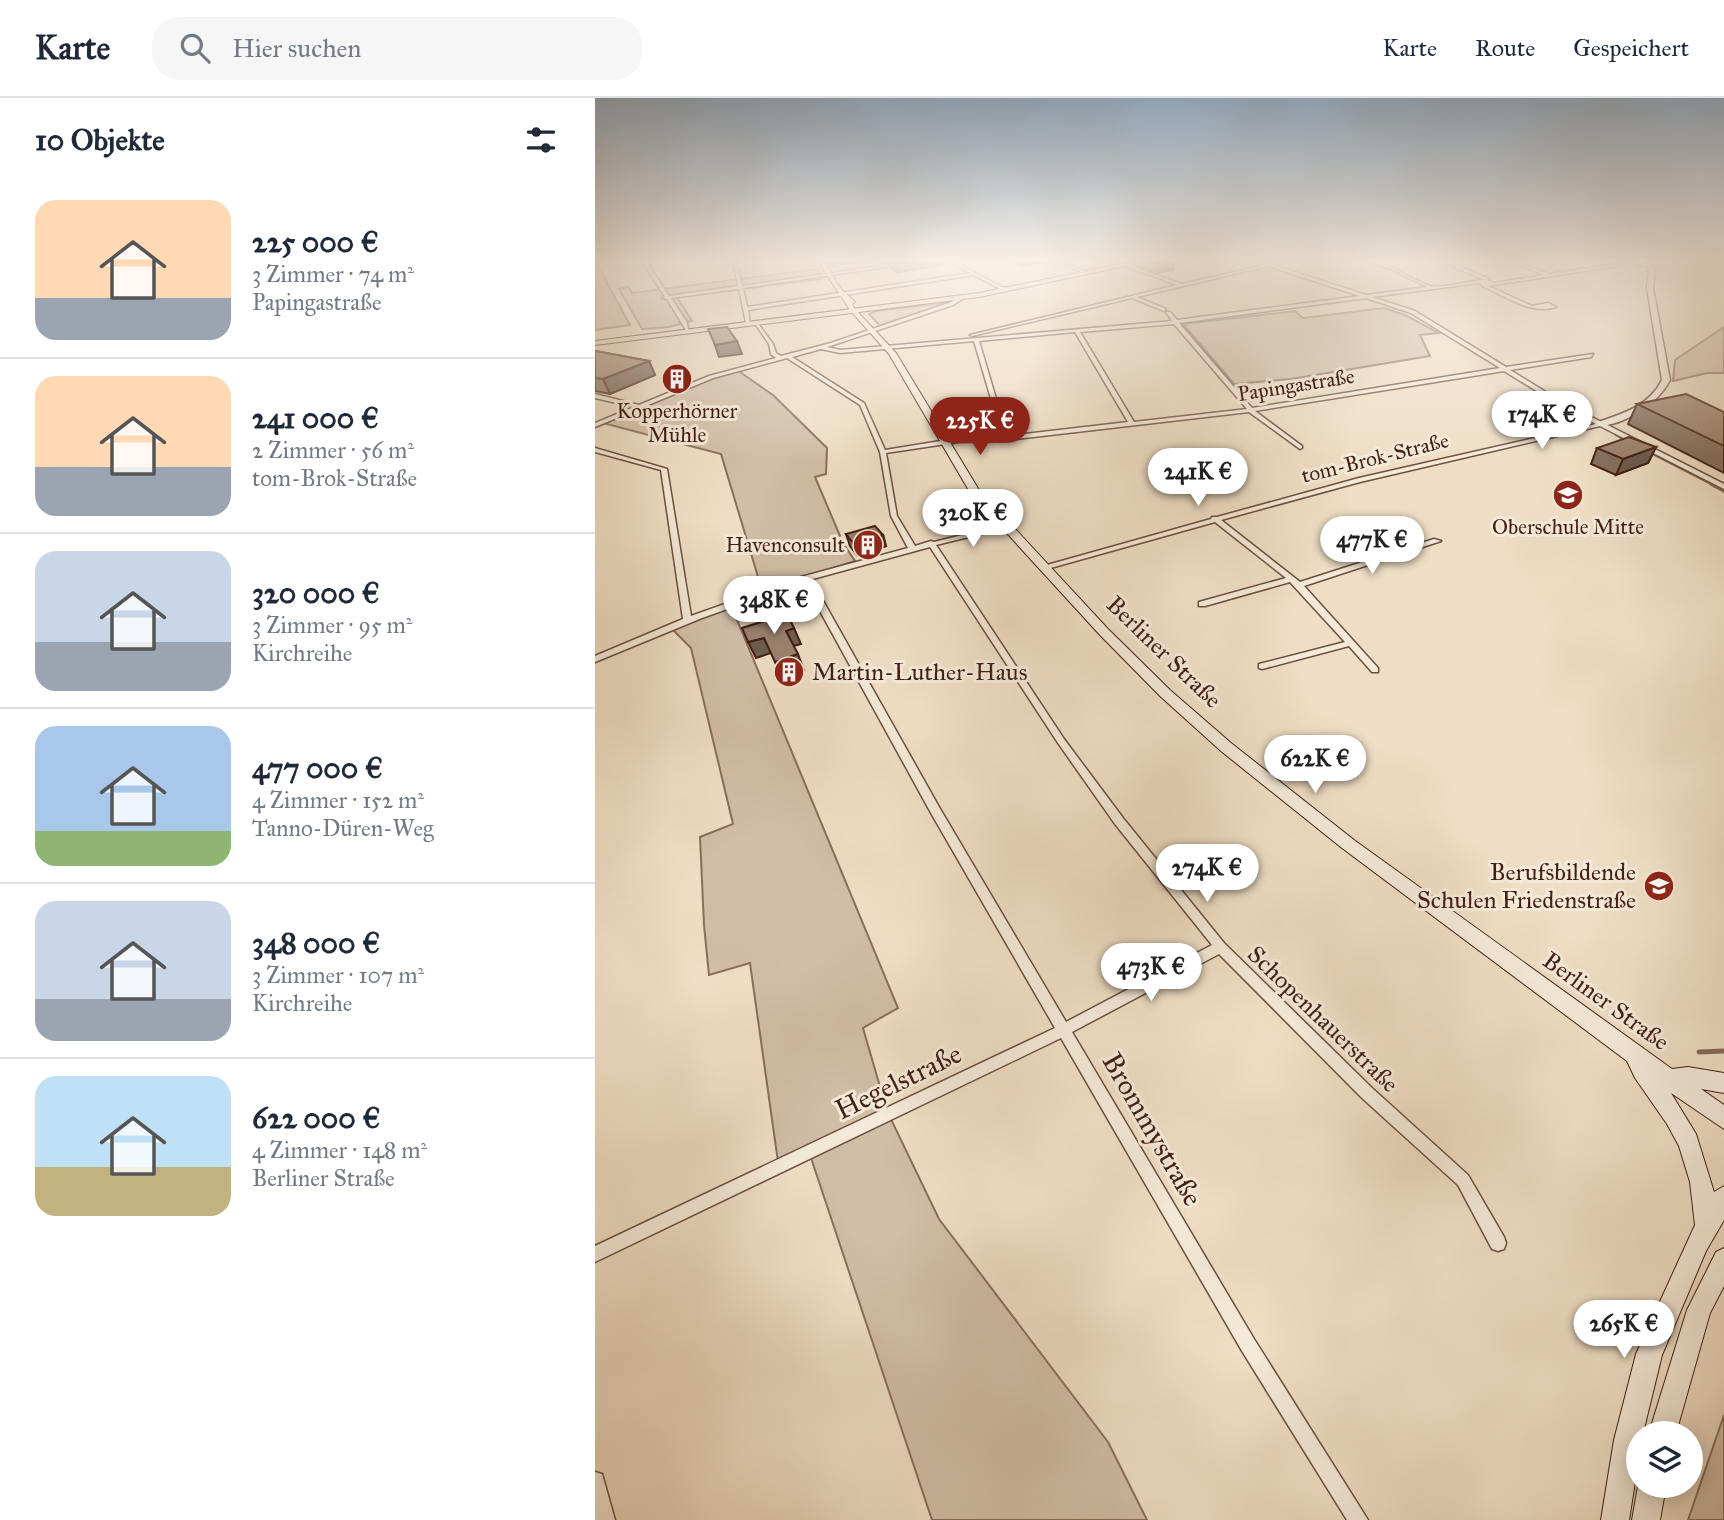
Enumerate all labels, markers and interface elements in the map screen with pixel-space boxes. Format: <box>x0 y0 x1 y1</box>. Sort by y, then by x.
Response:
search box <box>152 17 642 80</box>
text: Karte <box>35 28 110 68</box>
icon: search <box>176 29 214 67</box>
text: Hier suchen <box>232 32 361 64</box>
text: Karte <box>1382 33 1437 63</box>
text: Route <box>1475 33 1535 63</box>
text: Gespeichert <box>1573 33 1689 63</box>
icon: filters <box>522 121 560 159</box>
text: 10 Objekte <box>35 122 165 158</box>
text: 225 000 € <box>252 224 379 260</box>
icon: home <box>91 228 175 312</box>
text: 3 Zimmer · 74 m² <box>252 260 414 288</box>
text: Papingastraße <box>252 288 382 316</box>
building icon: Kopperhörner Mühle <box>660 362 694 396</box>
street label: Papingastraße <box>1236 363 1357 407</box>
pin: 174K € <box>1485 392 1599 451</box>
place label: Kopperhörner Mühle <box>617 398 738 448</box>
pin: 225K € <box>923 398 1037 457</box>
text: 241 000 € <box>252 400 379 436</box>
text: 174K € <box>1508 400 1576 428</box>
icon: home <box>91 404 175 488</box>
text: 225K € <box>946 406 1014 434</box>
street label: tom-Brok-Straße <box>1299 427 1452 489</box>
text: 2 Zimmer · 56 m² <box>252 436 414 464</box>
pin: 241K € <box>1141 448 1255 508</box>
text: 241K € <box>1164 457 1232 485</box>
text: tom-Brok-Straße <box>252 464 417 492</box>
school or university icon: Oberschule Mitte <box>1551 478 1585 512</box>
pin: 320K € <box>916 490 1030 549</box>
text: 320K € <box>938 498 1008 526</box>
place label: Oberschule Mitte <box>1492 514 1644 540</box>
pin: 477K € <box>1315 517 1429 576</box>
text: 477K € <box>1336 525 1408 553</box>
building icon: Havenconsult <box>851 528 885 562</box>
place label: Havenconsult <box>725 532 846 558</box>
text: 320 000 € <box>252 575 380 611</box>
pin: 348K € <box>717 576 831 636</box>
icon: home <box>91 579 175 663</box>
text: 348K € <box>739 585 809 613</box>
street label: Berliner Straße <box>1100 590 1228 714</box>
text: 3 Zimmer · 95 m² <box>252 611 413 639</box>
text: Kirchreihe <box>252 639 352 667</box>
building icon: Martin-Luther-Haus <box>772 655 806 689</box>
place label: Martin-Luther-Haus <box>812 657 1027 687</box>
pin: 622K € <box>1258 736 1372 795</box>
text: 622K € <box>1280 744 1350 772</box>
text: 477 000 € <box>252 750 383 786</box>
icon: home <box>91 754 175 838</box>
text: 4 Zimmer · 152 m² <box>252 786 424 814</box>
text: Tanno-Düren-Weg <box>252 814 434 842</box>
pin: 274K € <box>1150 844 1264 904</box>
text: 274K € <box>1172 853 1242 881</box>
place label: Berufsbildende Schulen Friedenstraße <box>1417 857 1636 915</box>
school or university icon: Berufsbildende Schulen Friedenstraße <box>1642 869 1676 903</box>
text: 348 000 € <box>252 925 380 961</box>
icon: home <box>91 929 175 1013</box>
street label: Schopenhauerstraße <box>1241 939 1405 1099</box>
pin: 473K € <box>1094 944 1208 1003</box>
street label: Berliner Straße <box>1537 945 1675 1057</box>
text: 473K € <box>1117 952 1185 980</box>
text: 3 Zimmer · 107 m² <box>252 961 424 989</box>
text: Kirchreihe <box>252 989 352 1017</box>
street label: Hegelstraße <box>829 1036 967 1127</box>
street label: Brommystraße <box>1095 1046 1211 1212</box>
text: 622 000 € <box>252 1100 380 1136</box>
icon: home <box>91 1104 175 1188</box>
text: 4 Zimmer · 148 m² <box>252 1136 427 1164</box>
text: Berliner Straße <box>252 1164 395 1192</box>
pin: 265K € <box>1567 1300 1681 1360</box>
text: 265K € <box>1589 1309 1659 1337</box>
map controls <box>1626 1421 1703 1498</box>
button: layers <box>1626 1421 1703 1498</box>

